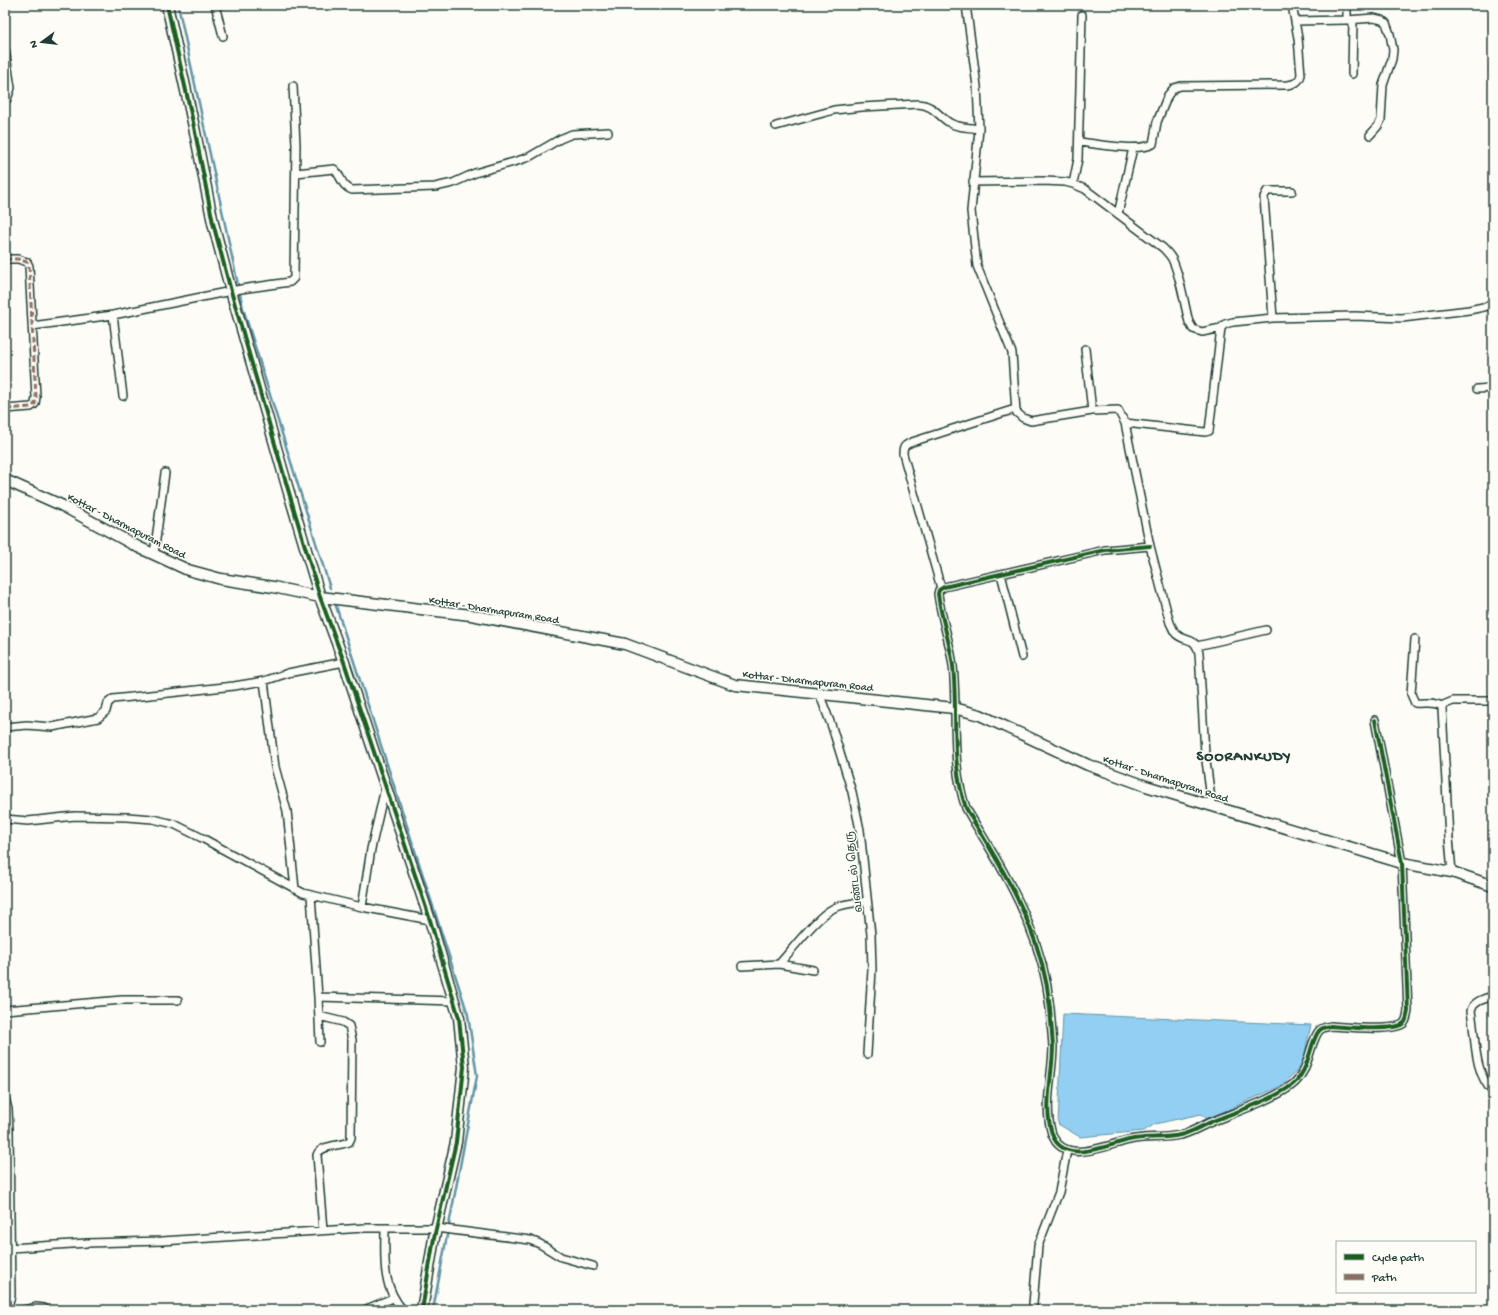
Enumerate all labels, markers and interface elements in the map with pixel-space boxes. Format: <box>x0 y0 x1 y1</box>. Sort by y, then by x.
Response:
north arrow <box>22 22 62 62</box>
text: N <box>28 39 41 49</box>
street label: Kottar - Dharmapuram Road <box>65 492 189 563</box>
street label: Kottar - Dharmapuram Road <box>428 595 561 627</box>
street label: Kottar - Dharmapuram Road <box>742 669 875 695</box>
district label: SOORANKUDY <box>1196 748 1292 766</box>
street label: Kottar - Dharmapuram Road <box>1101 754 1231 806</box>
street label: வண்டல் தெரு <box>842 830 866 913</box>
legend <box>1336 1241 1476 1293</box>
text: Cycle path <box>1372 1252 1425 1266</box>
text: Path <box>1371 1272 1397 1286</box>

